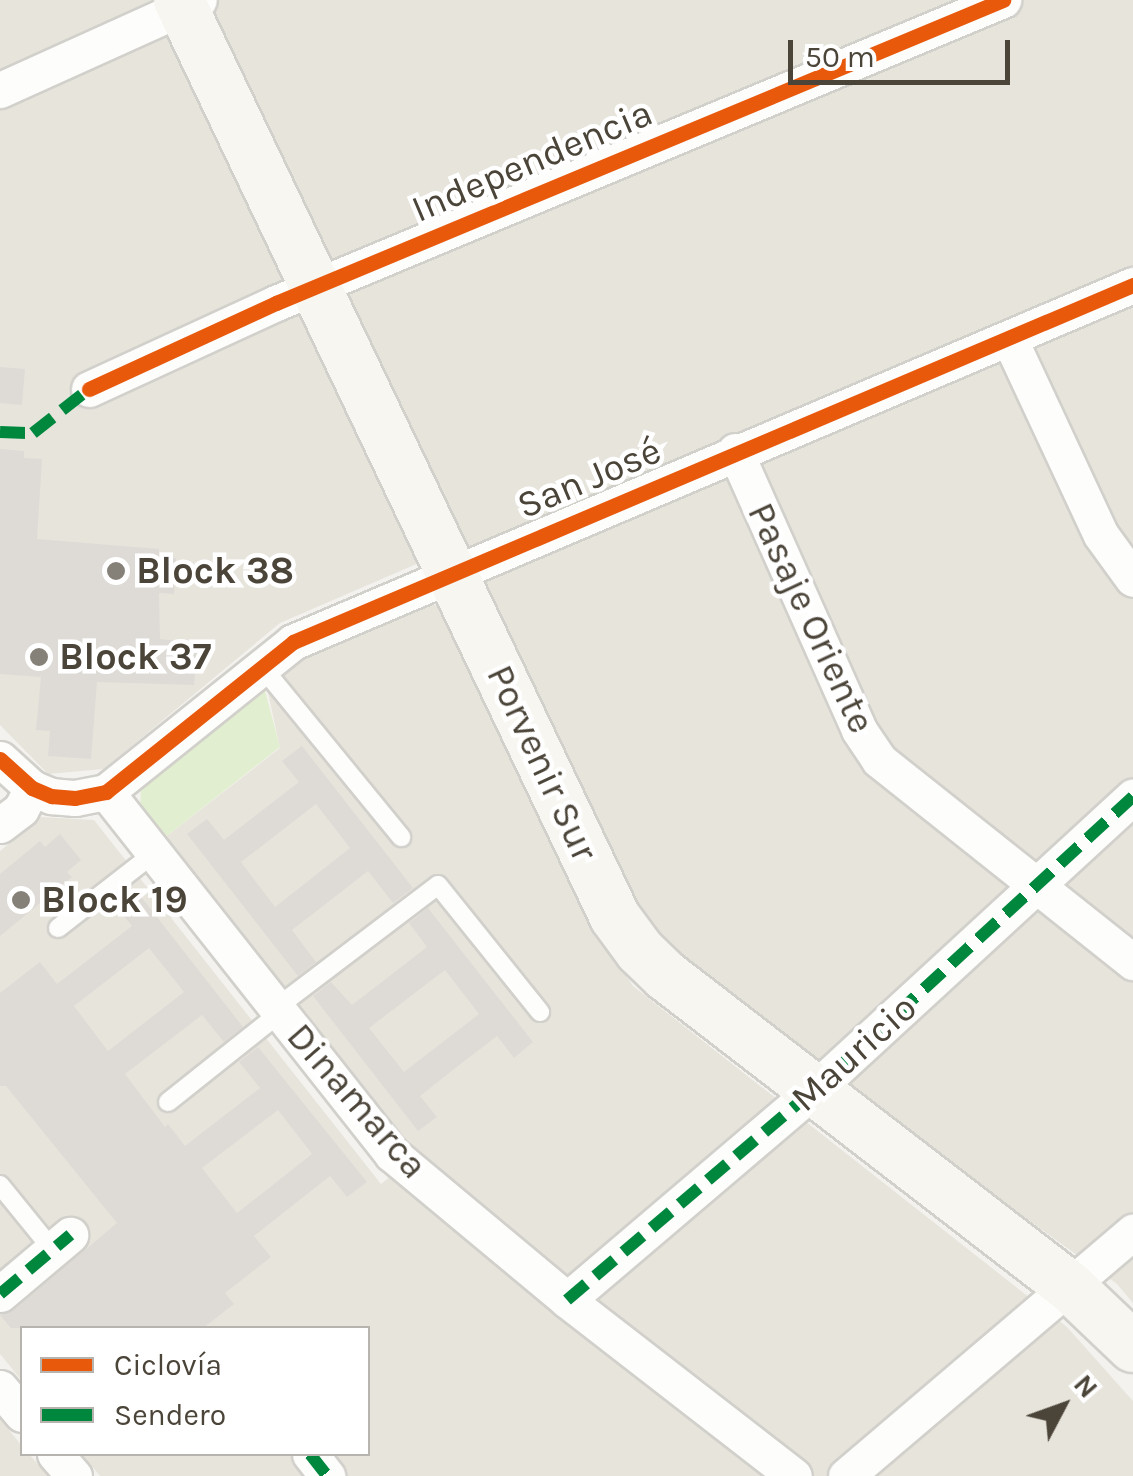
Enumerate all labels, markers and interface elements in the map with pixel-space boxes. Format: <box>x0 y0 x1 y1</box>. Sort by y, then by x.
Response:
scale bar <box>793 20 1016 82</box>
text: 50 m <box>805 39 875 75</box>
street label: Independencia <box>405 90 659 232</box>
street label: San José <box>510 427 668 529</box>
street label: Pasaje Oriente <box>738 495 884 741</box>
place label: Block 38 <box>136 548 294 594</box>
marker: Block 38 <box>105 560 127 582</box>
place label: Block 37 <box>59 634 211 680</box>
marker: Block 37 <box>28 646 50 668</box>
street label: Porvenir Sur <box>477 658 607 868</box>
place label: Block 19 <box>41 877 188 923</box>
marker: Block 19 <box>10 889 32 911</box>
street label: Mauricio <box>782 985 926 1121</box>
street label: Dinamarca <box>277 1014 437 1188</box>
legend <box>20 1326 370 1456</box>
text: Ciclovía <box>114 1347 222 1383</box>
north arrow <box>1013 1356 1113 1456</box>
text: N <box>1067 1368 1105 1404</box>
text: Sendero <box>114 1397 226 1433</box>

